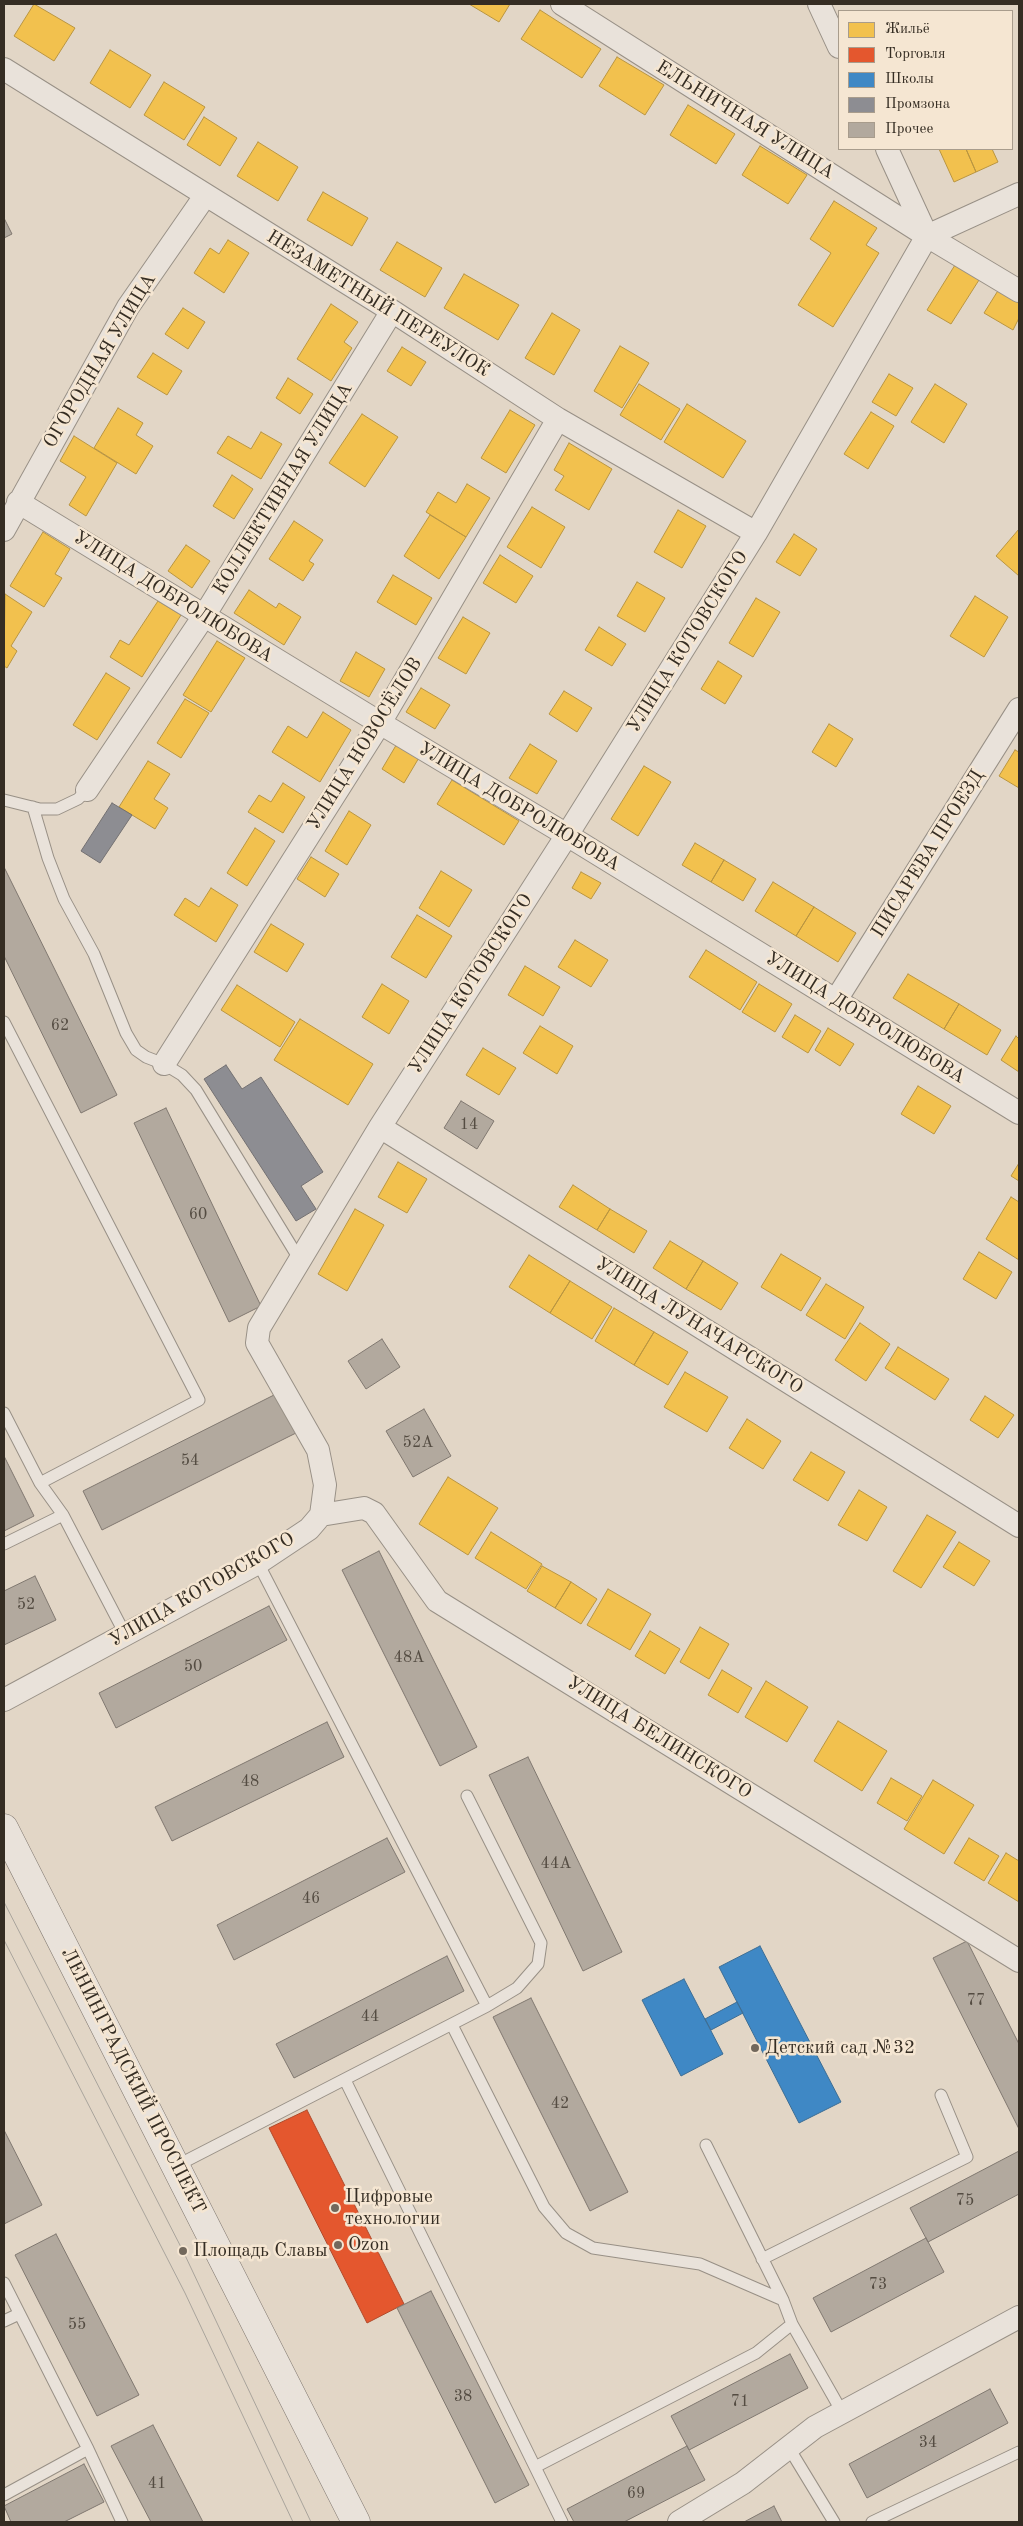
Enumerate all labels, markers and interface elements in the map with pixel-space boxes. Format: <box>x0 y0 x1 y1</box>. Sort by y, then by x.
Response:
legend <box>838 10 1013 150</box>
text: Жильё <box>885 22 930 37</box>
text: Торговля <box>885 47 946 62</box>
street label: ЕЛЬНИЧНАЯ УЛИЦА <box>652 56 838 184</box>
text: Школы <box>885 72 934 87</box>
text: Промзона <box>885 97 950 112</box>
text: Прочее <box>885 122 933 137</box>
street label: НЕЗАМЕТНЫЙ ПЕРЕУЛОК <box>262 226 494 382</box>
street label: ОГОРОДНАЯ УЛИЦА <box>39 270 161 452</box>
street label: КОЛЛЕКТИВНАЯ УЛИЦА <box>208 379 358 599</box>
street label: УЛИЦА ДОБРОЛЮБОВА <box>69 526 277 668</box>
street label: УЛИЦА КОТОВСКОГО <box>623 547 753 737</box>
street label: УЛИЦА НОВОСЁЛОВ <box>303 654 427 834</box>
street label: УЛИЦА ДОБРОЛЮБОВА <box>414 738 624 876</box>
street label: ПИСАРЕВА ПРОЕЗД <box>867 766 989 942</box>
street label: УЛИЦА КОТОВСКОГО <box>404 890 538 1078</box>
street label: УЛИЦА ДОБРОЛЮБОВА <box>761 947 969 1089</box>
house number: 62 <box>51 1016 69 1036</box>
house number: 14 <box>460 1115 478 1135</box>
house number: 60 <box>189 1205 207 1225</box>
street label: УЛИЦА ЛУНАЧАРСКОГО <box>591 1253 807 1399</box>
house number: 52А <box>403 1433 433 1453</box>
house number: 54 <box>181 1451 199 1471</box>
street label: УЛИЦА КОТОВСКОГО <box>105 1528 299 1652</box>
house number: 52 <box>17 1595 35 1615</box>
house number: 48А <box>394 1648 424 1668</box>
house number: 50 <box>184 1657 202 1677</box>
street label: УЛИЦА БЕЛИНСКОГО <box>562 1672 756 1804</box>
house number: 48 <box>241 1772 259 1792</box>
house number: 44А <box>541 1854 571 1874</box>
house number: 46 <box>302 1889 320 1909</box>
street label: ЛЕНИНГРАДСКИЙ ПРОСПЕКТ <box>56 1944 210 2218</box>
house number: 77 <box>967 1991 985 2011</box>
house number: 44 <box>361 2007 379 2027</box>
place label: Детский сад №32 <box>765 2037 915 2059</box>
marker: Детский сад №32 <box>749 2042 761 2054</box>
house number: 42 <box>551 2094 569 2114</box>
place label: Цифровые технологии <box>345 2186 440 2230</box>
house number: 75 <box>956 2191 974 2211</box>
marker: Цифровые технологии <box>329 2202 341 2214</box>
place label: Ozon <box>348 2234 389 2256</box>
marker: Ozon <box>332 2239 344 2251</box>
place label: Площадь Славы <box>193 2240 328 2262</box>
marker: Площадь Славы <box>177 2245 189 2257</box>
house number: 73 <box>869 2275 887 2295</box>
house number: 55 <box>68 2315 86 2335</box>
house number: 38 <box>454 2387 472 2407</box>
house number: 71 <box>731 2392 749 2412</box>
house number: 34 <box>919 2433 937 2453</box>
house number: 41 <box>148 2474 166 2494</box>
house number: 69 <box>627 2484 645 2504</box>

